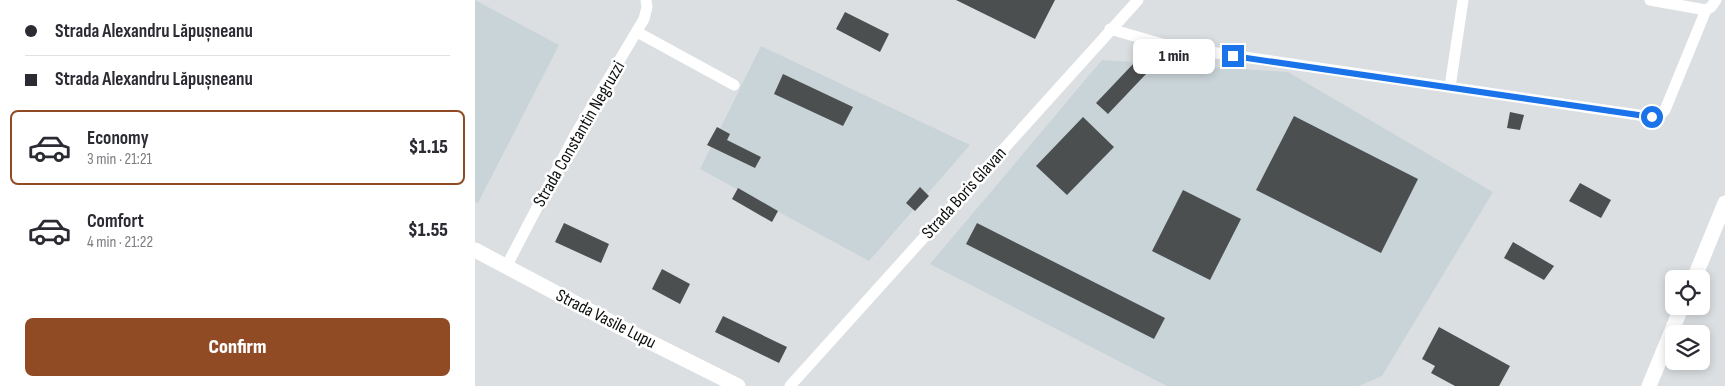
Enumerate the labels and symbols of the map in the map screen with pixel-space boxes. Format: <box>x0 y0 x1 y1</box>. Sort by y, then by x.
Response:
callout: 1 min <box>1133 38 1215 74</box>
route end <box>1222 45 1244 67</box>
street label: Strada Constantin Negruzzi <box>529 57 629 211</box>
route start <box>1641 106 1663 128</box>
street label: Strada Boris Glavan <box>917 143 1011 243</box>
street label: Strada Vasile Lupu <box>553 285 659 353</box>

